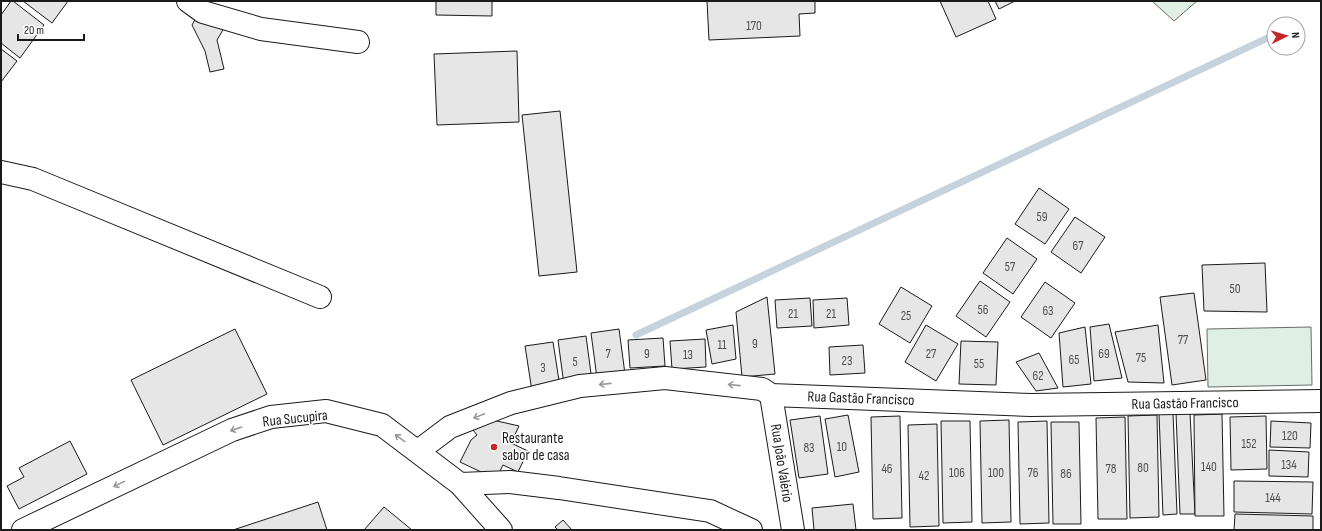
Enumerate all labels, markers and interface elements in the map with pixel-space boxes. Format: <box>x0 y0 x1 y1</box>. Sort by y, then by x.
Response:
scale bar <box>18 16 84 42</box>
north arrow <box>1266 16 1306 56</box>
house number: 170 <box>746 18 762 34</box>
text: 20 m <box>24 23 44 38</box>
text: N <box>1289 32 1302 39</box>
house number: 59 <box>1037 209 1048 225</box>
house number: 67 <box>1073 238 1084 254</box>
house number: 57 <box>1005 259 1016 275</box>
house number: 50 <box>1229 281 1241 297</box>
house number: 56 <box>978 302 989 318</box>
house number: 63 <box>1042 303 1054 319</box>
house number: 21 <box>788 306 798 322</box>
house number: 21 <box>826 306 836 322</box>
house number: 25 <box>901 308 911 324</box>
house number: 77 <box>1178 332 1189 348</box>
house number: 9 <box>752 336 758 352</box>
house number: 11 <box>717 337 727 353</box>
house number: 7 <box>605 346 611 362</box>
house number: 9 <box>644 346 650 362</box>
house number: 27 <box>926 346 937 362</box>
house number: 69 <box>1098 346 1110 362</box>
house number: 13 <box>683 347 693 363</box>
house number: 75 <box>1136 350 1146 366</box>
house number: 65 <box>1069 352 1079 368</box>
house number: 23 <box>842 353 852 369</box>
house number: 5 <box>572 354 578 370</box>
house number: 55 <box>974 356 984 372</box>
house number: 3 <box>540 360 546 376</box>
house number: 62 <box>1032 368 1044 384</box>
one-way arrow <box>599 380 612 387</box>
one-way arrow <box>728 382 741 389</box>
street label: Rua Gastão Francisco <box>807 387 915 410</box>
street label: Rua Gastão Francisco <box>1131 393 1239 414</box>
street label: Rua Sucupira <box>262 406 329 431</box>
one-way arrow <box>474 412 486 420</box>
street label: Rua João Valério <box>766 422 797 504</box>
one-way arrow <box>231 425 243 433</box>
house number: 120 <box>1282 428 1298 444</box>
place label: Restaurante sabor de casa <box>502 429 570 465</box>
one-way arrow <box>395 434 406 442</box>
house number: 152 <box>1241 436 1257 452</box>
house number: 10 <box>837 439 847 455</box>
house number: 83 <box>803 440 815 456</box>
marker: Restaurante sabor de casa <box>489 442 499 452</box>
house number: 134 <box>1281 457 1297 473</box>
house number: 140 <box>1201 459 1217 475</box>
house number: 80 <box>1137 460 1149 476</box>
house number: 46 <box>881 461 893 477</box>
house number: 78 <box>1106 461 1117 477</box>
house number: 106 <box>949 465 965 481</box>
house number: 100 <box>988 465 1004 481</box>
house number: 76 <box>1028 465 1039 481</box>
house number: 86 <box>1060 466 1072 482</box>
house number: 42 <box>919 468 929 484</box>
one-way arrow <box>113 481 125 488</box>
house number: 144 <box>1265 490 1281 506</box>

